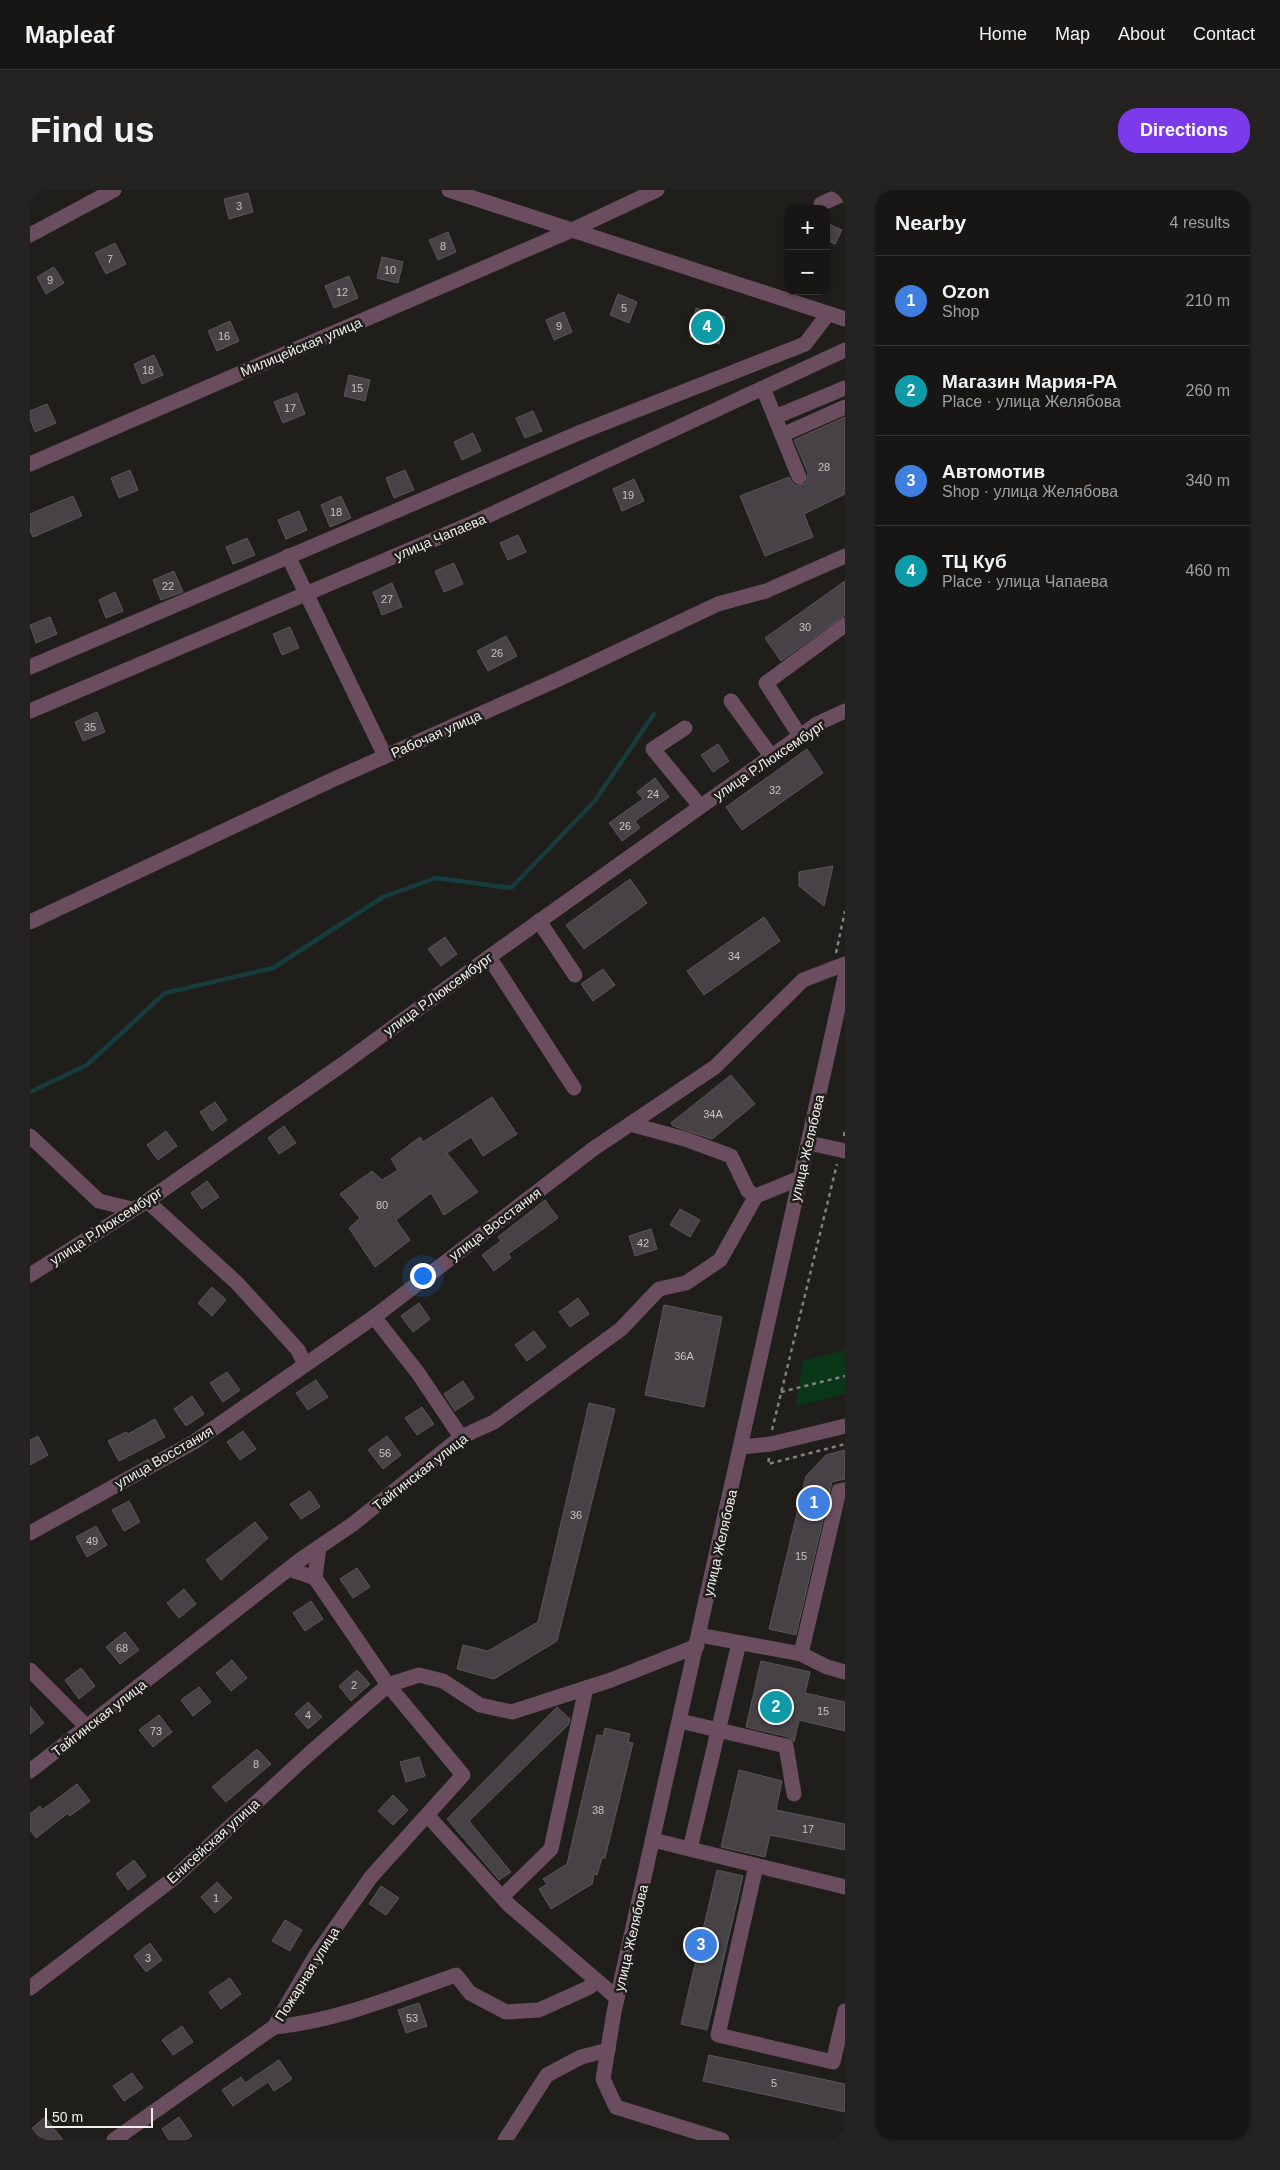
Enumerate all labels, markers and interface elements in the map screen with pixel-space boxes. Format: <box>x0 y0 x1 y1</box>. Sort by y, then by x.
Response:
text: Mapleaf <box>25 21 114 48</box>
text: Home <box>979 24 1027 44</box>
text: Map <box>1055 24 1090 44</box>
text: About <box>1118 24 1165 44</box>
text: Contact <box>1193 24 1255 44</box>
button: Directions <box>1118 108 1250 153</box>
text: Find us <box>30 110 154 149</box>
house number: 3 <box>236 200 242 212</box>
map controls <box>785 205 830 295</box>
button: + <box>785 205 830 250</box>
text: Nearby <box>895 211 966 234</box>
text: 4 results <box>1170 214 1230 231</box>
house number: 8 <box>440 240 446 252</box>
button: − <box>785 250 830 295</box>
house number: 7 <box>107 253 113 265</box>
house number: 10 <box>384 264 396 276</box>
house number: 9 <box>47 274 53 286</box>
text: Ozon <box>942 281 990 302</box>
house number: 12 <box>336 286 348 298</box>
text: 1 <box>907 292 915 309</box>
text: 210 m <box>1186 292 1230 309</box>
house number: 5 <box>621 302 627 314</box>
text: Shop <box>942 303 979 320</box>
pin: 4 <box>691 308 723 346</box>
street label: Милицейская улица <box>238 314 364 380</box>
house number: 9 <box>556 320 562 332</box>
house number: 16 <box>218 330 230 342</box>
house number: 18 <box>142 364 154 376</box>
text: Магазин Мария-РА <box>942 371 1117 392</box>
house number: 15 <box>351 382 363 394</box>
text: 2 <box>907 382 915 399</box>
text: 260 m <box>1186 382 1230 399</box>
text: Place · улица Желябова <box>942 393 1121 410</box>
house number: 17 <box>284 402 296 414</box>
house number: 28 <box>818 461 830 473</box>
text: Автомотив <box>942 461 1045 482</box>
text: 3 <box>907 472 915 489</box>
text: 340 m <box>1186 472 1230 489</box>
text: Shop · улица Желябова <box>942 483 1118 500</box>
house number: 19 <box>622 489 634 501</box>
house number: 18 <box>330 506 342 518</box>
street label: улица Чапаева <box>392 510 488 563</box>
text: ТЦ Куб <box>942 551 1007 572</box>
text: 4 <box>907 562 915 579</box>
text: 460 m <box>1186 562 1230 579</box>
text: Place · улица Чапаева <box>942 573 1108 590</box>
house number: 22 <box>162 580 174 592</box>
house number: 27 <box>381 593 393 605</box>
house number: 30 <box>799 621 811 633</box>
house number: 26 <box>491 647 503 659</box>
street label: Рабочая улица <box>388 707 484 761</box>
street label: улица Р.Люксембург <box>710 717 828 803</box>
house number: 35 <box>84 721 96 733</box>
house number: 32 <box>769 784 781 796</box>
house number: 24 <box>647 788 659 800</box>
house number: 26 <box>619 820 631 832</box>
street label: улица Р.Люксембург <box>380 949 496 1039</box>
house number: 34 <box>728 950 740 962</box>
street label: улица Желябова <box>787 1093 827 1203</box>
house number: 34А <box>703 1108 723 1120</box>
street label: улица Р.Люксембург <box>47 1184 165 1268</box>
street label: улица Восстания <box>446 1184 544 1264</box>
house number: 80 <box>376 1199 388 1211</box>
house number: 42 <box>637 1237 649 1249</box>
your location <box>410 1263 436 1289</box>
house number: 36А <box>674 1350 694 1362</box>
street label: улица Восстания <box>112 1422 216 1492</box>
street label: Тайгинская улица <box>370 1430 471 1514</box>
house number: 56 <box>379 1447 391 1459</box>
pin: 1 <box>798 1484 830 1522</box>
street label: улица Желябова <box>700 1488 740 1598</box>
house number: 36 <box>570 1509 582 1521</box>
house number: 49 <box>86 1535 98 1547</box>
house number: 15 <box>795 1550 807 1562</box>
house number: 68 <box>116 1642 128 1654</box>
street label: Тайгинская улица <box>49 1676 150 1760</box>
house number: 2 <box>351 1679 357 1691</box>
pin: 2 <box>760 1688 792 1726</box>
house number: 15 <box>817 1705 829 1717</box>
house number: 4 <box>305 1709 311 1721</box>
house number: 73 <box>150 1725 162 1737</box>
house number: 8 <box>253 1758 259 1770</box>
street label: Енисейская улица <box>164 1795 263 1887</box>
house number: 38 <box>592 1804 604 1816</box>
house number: 17 <box>802 1823 814 1835</box>
street label: улица Желябова <box>611 1883 651 1993</box>
house number: 1 <box>213 1892 219 1904</box>
street label: Пожарная улица <box>272 1924 343 2024</box>
pin: 3 <box>685 1926 717 1964</box>
house number: 3 <box>145 1952 151 1964</box>
house number: 53 <box>406 2012 418 2024</box>
house number: 5 <box>771 2077 777 2089</box>
scale bar <box>45 2105 152 2128</box>
text: 50 m <box>52 2109 83 2125</box>

